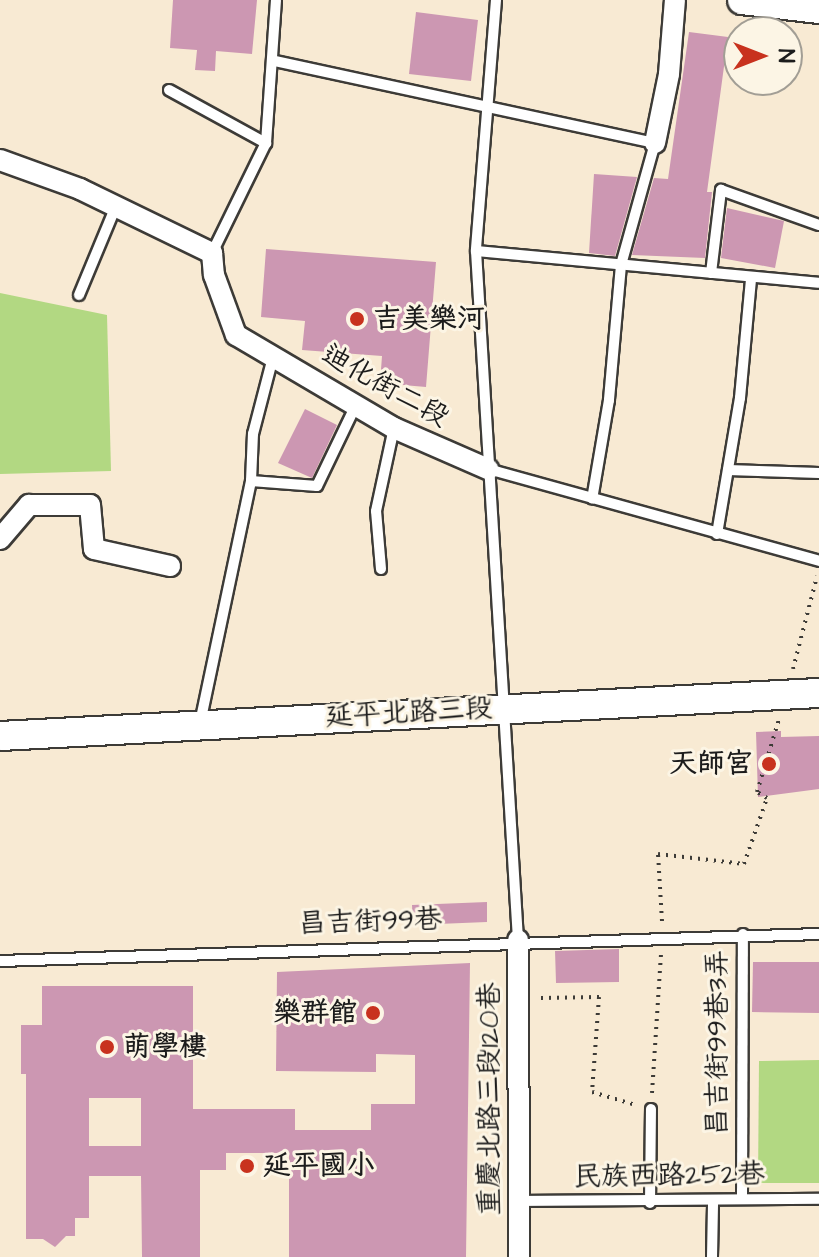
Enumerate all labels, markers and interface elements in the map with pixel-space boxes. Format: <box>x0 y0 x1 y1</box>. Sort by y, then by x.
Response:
north arrow <box>723 16 803 96</box>
text: N <box>770 49 801 63</box>
place label: 吉美樂河 <box>373 302 485 336</box>
marker: 吉美樂河 <box>348 310 366 328</box>
street label: 迪化街二段 <box>316 337 454 435</box>
street label: 延平北路三段 <box>324 692 494 734</box>
place label: 天師宮 <box>669 747 753 781</box>
marker: 天師宮 <box>760 755 778 773</box>
street label: 昌吉街99巷 <box>298 903 442 941</box>
street label: 昌吉街99巷3弄 <box>701 950 735 1136</box>
street label: 重慶北路三段120巷 <box>473 982 507 1216</box>
place label: 樂群館 <box>273 996 357 1030</box>
marker: 樂群館 <box>364 1004 382 1022</box>
place label: 萌學樓 <box>123 1030 207 1064</box>
marker: 萌學樓 <box>98 1038 116 1056</box>
place label: 延平國小 <box>263 1149 375 1183</box>
marker: 延平國小 <box>238 1157 256 1175</box>
street label: 民族西路252巷 <box>573 1158 765 1194</box>

